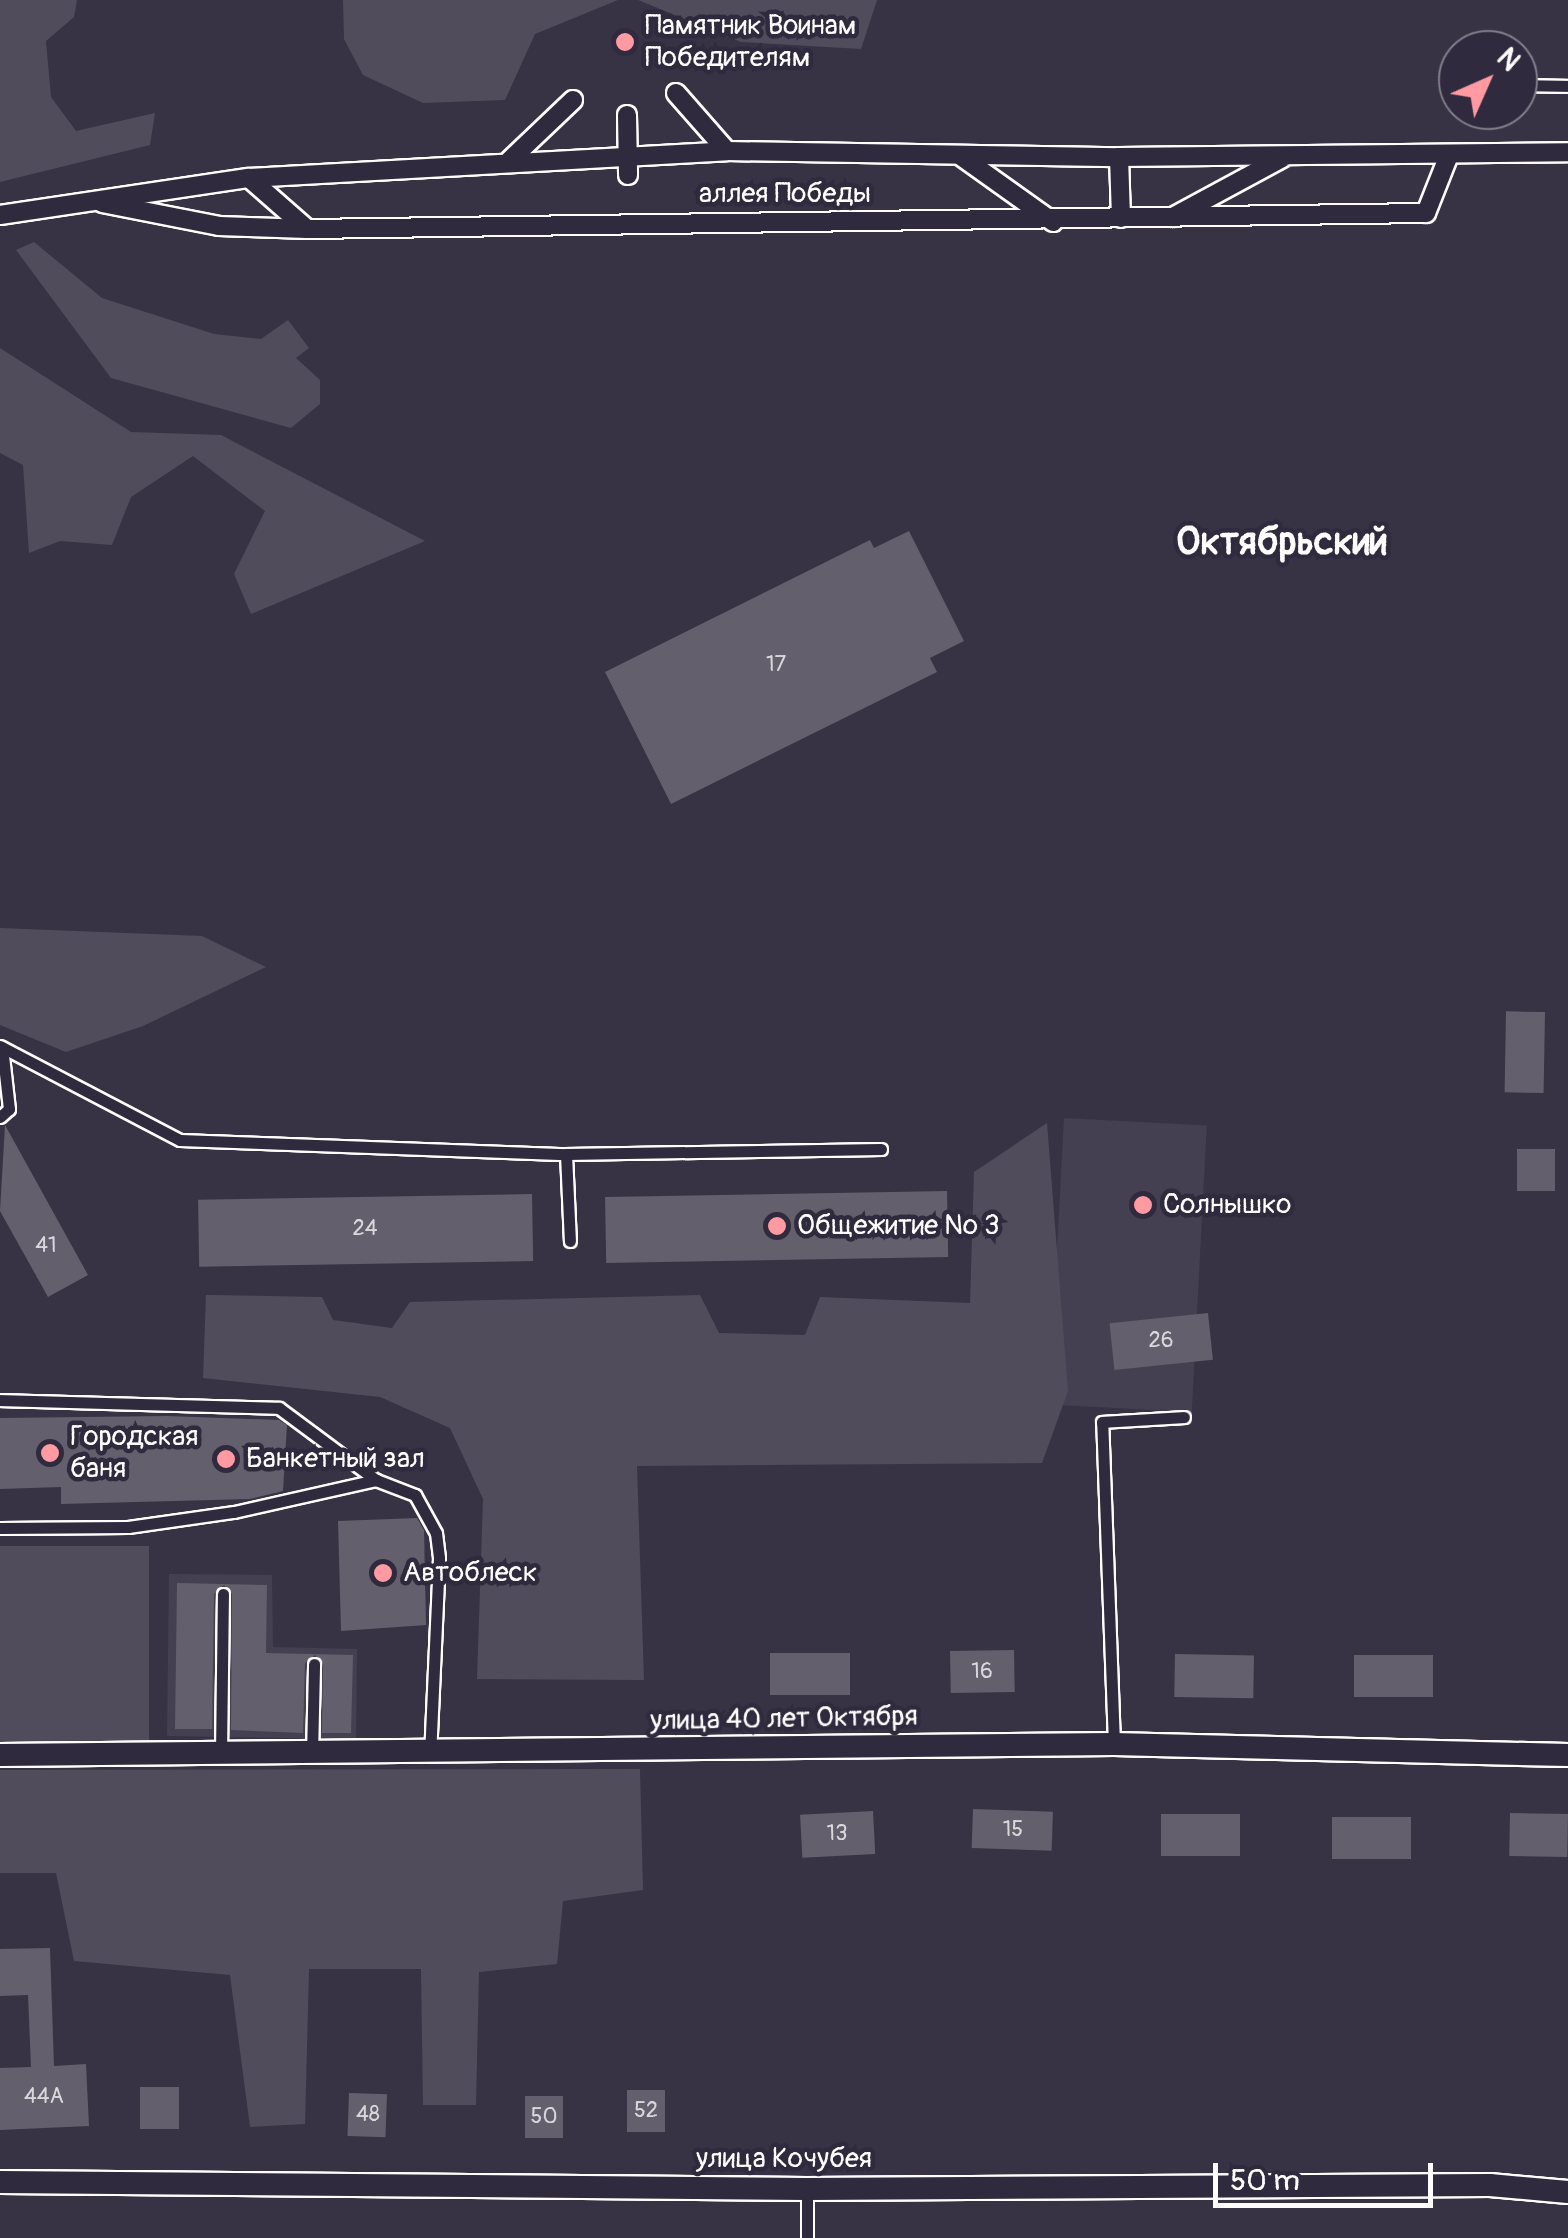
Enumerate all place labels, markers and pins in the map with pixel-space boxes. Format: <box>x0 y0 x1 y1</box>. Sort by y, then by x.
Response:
place label: Памятник Воинам Победителям <box>645 9 856 75</box>
marker: Памятник Воинам Победителям <box>614 31 636 53</box>
place label: Солнышко <box>1163 1188 1291 1222</box>
marker: Солнышко <box>1132 1194 1154 1216</box>
place label: Общежитие № 3 <box>797 1209 1000 1243</box>
marker: Общежитие № 3 <box>766 1215 788 1237</box>
place label: Городская баня <box>70 1420 198 1486</box>
marker: Городская баня <box>39 1442 61 1464</box>
place label: Банкетный зал <box>246 1442 425 1476</box>
marker: Банкетный зал <box>215 1448 237 1470</box>
place label: Автоблеск <box>403 1556 537 1590</box>
marker: Автоблеск <box>372 1562 394 1584</box>

